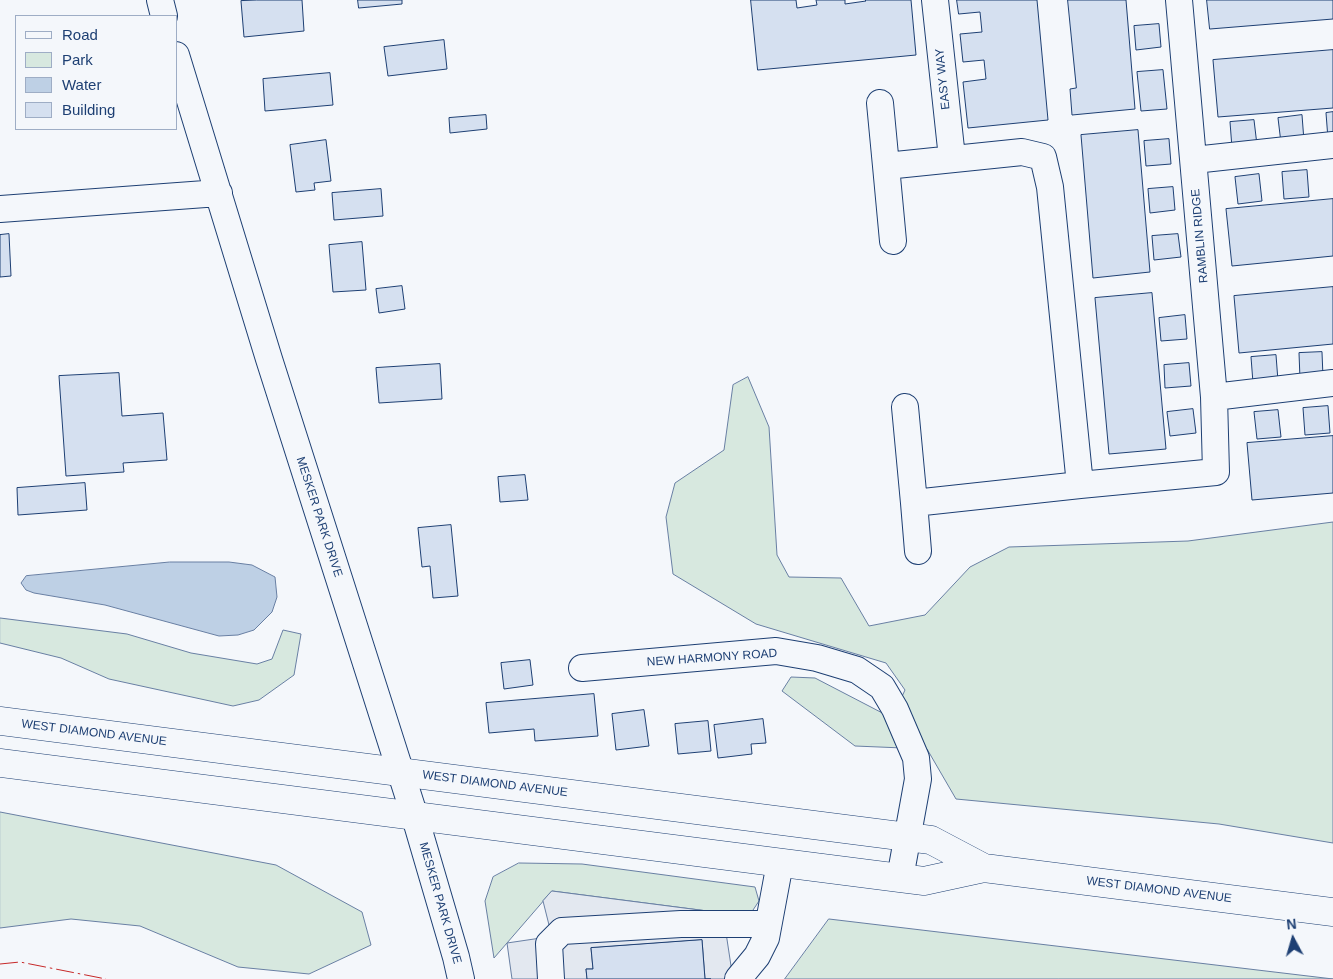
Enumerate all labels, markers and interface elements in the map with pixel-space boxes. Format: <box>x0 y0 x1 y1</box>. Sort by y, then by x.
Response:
legend <box>15 15 178 130</box>
text: Road <box>62 26 98 43</box>
street label: EASY WAY <box>933 48 953 110</box>
text: Park <box>62 51 93 68</box>
text: Water <box>62 76 101 93</box>
text: Building <box>62 101 115 118</box>
street label: RAMBLIN RIDGE <box>1189 188 1211 284</box>
street label: MESKER PARK DRIVE <box>293 455 345 579</box>
street label: NEW HARMONY ROAD <box>646 646 778 670</box>
street label: WEST DIAMOND AVENUE <box>20 717 168 749</box>
street label: WEST DIAMOND AVENUE <box>421 768 569 800</box>
street label: MESKER PARK DRIVE <box>416 841 464 965</box>
street label: WEST DIAMOND AVENUE <box>1085 874 1233 906</box>
north arrow <box>1268 914 1318 964</box>
text: N <box>1286 916 1297 933</box>

